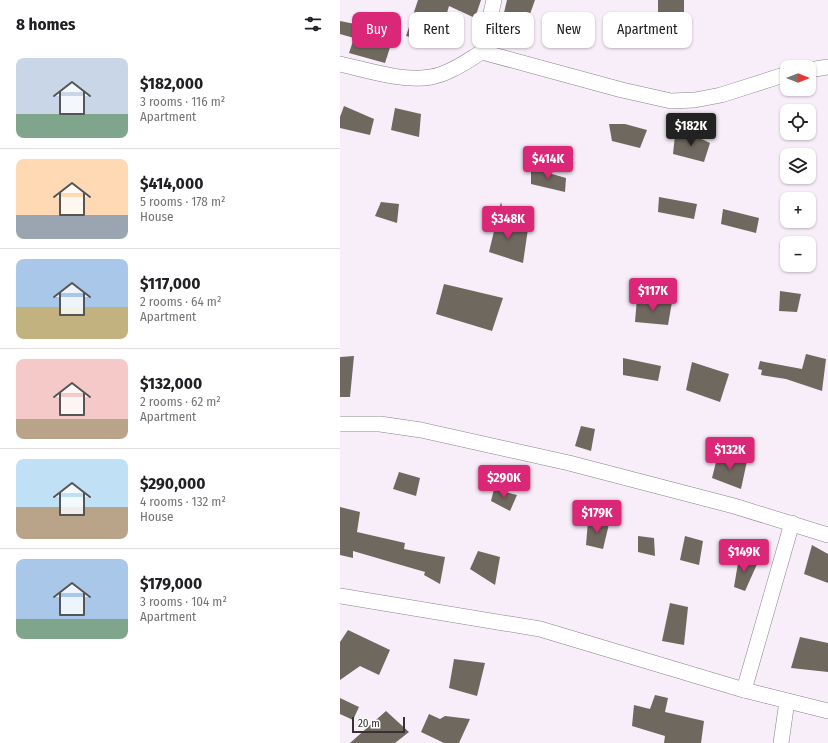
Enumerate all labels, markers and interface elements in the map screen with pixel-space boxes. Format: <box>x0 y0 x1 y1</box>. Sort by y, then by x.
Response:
chip: Buy <box>352 12 401 48</box>
chip: Rent <box>409 12 464 48</box>
chip: Filters <box>472 12 534 48</box>
chip: New <box>542 12 595 48</box>
chip: Apartment <box>603 12 692 48</box>
icon: filters <box>302 13 324 35</box>
text: 8 homes <box>16 14 76 35</box>
north arrow <box>780 60 816 96</box>
map controls <box>780 60 816 272</box>
text: $182,000 <box>140 73 203 94</box>
icon: home <box>48 74 96 122</box>
text: 3 rooms · 116 m² <box>140 94 225 109</box>
button: locate <box>780 104 816 140</box>
text: Apartment <box>140 109 196 124</box>
pin: $182K <box>663 113 719 147</box>
text: $182K <box>675 118 707 133</box>
pin: $414K <box>520 146 576 180</box>
button: layers <box>780 148 816 184</box>
text: $414K <box>532 151 564 166</box>
text: $414,000 <box>140 173 203 194</box>
icon: home <box>48 175 96 223</box>
button: + <box>780 192 816 228</box>
text: 5 rooms · 178 m² <box>140 194 226 209</box>
pin: $348K <box>480 206 536 240</box>
text: House <box>140 209 174 224</box>
text: $348K <box>491 211 525 226</box>
button: − <box>780 236 816 272</box>
text: $117,000 <box>140 273 201 294</box>
icon: home <box>48 275 96 323</box>
pin: $117K <box>625 278 681 312</box>
text: $117K <box>638 283 668 298</box>
text: 2 rooms · 64 m² <box>140 294 221 309</box>
text: Apartment <box>140 309 196 324</box>
text: $132,000 <box>140 373 202 394</box>
icon: home <box>48 375 96 423</box>
text: 2 rooms · 62 m² <box>140 394 221 409</box>
text: Apartment <box>140 409 196 424</box>
pin: $132K <box>702 437 758 471</box>
text: $132K <box>714 442 746 457</box>
pin: $290K <box>476 465 532 499</box>
text: $290K <box>487 470 521 485</box>
text: $290,000 <box>140 473 206 494</box>
icon: home <box>48 475 96 523</box>
text: 4 rooms · 132 m² <box>140 494 226 509</box>
pin: $179K <box>569 500 625 534</box>
text: $179K <box>581 505 613 520</box>
text: House <box>140 509 174 524</box>
pin: $149K <box>716 539 772 573</box>
text: $149K <box>728 544 760 559</box>
text: $179,000 <box>140 573 202 594</box>
icon: home <box>48 575 96 623</box>
text: 3 rooms · 104 m² <box>140 594 227 609</box>
text: Apartment <box>140 609 196 624</box>
scale bar <box>352 715 405 734</box>
text: 20 m <box>358 717 380 730</box>

